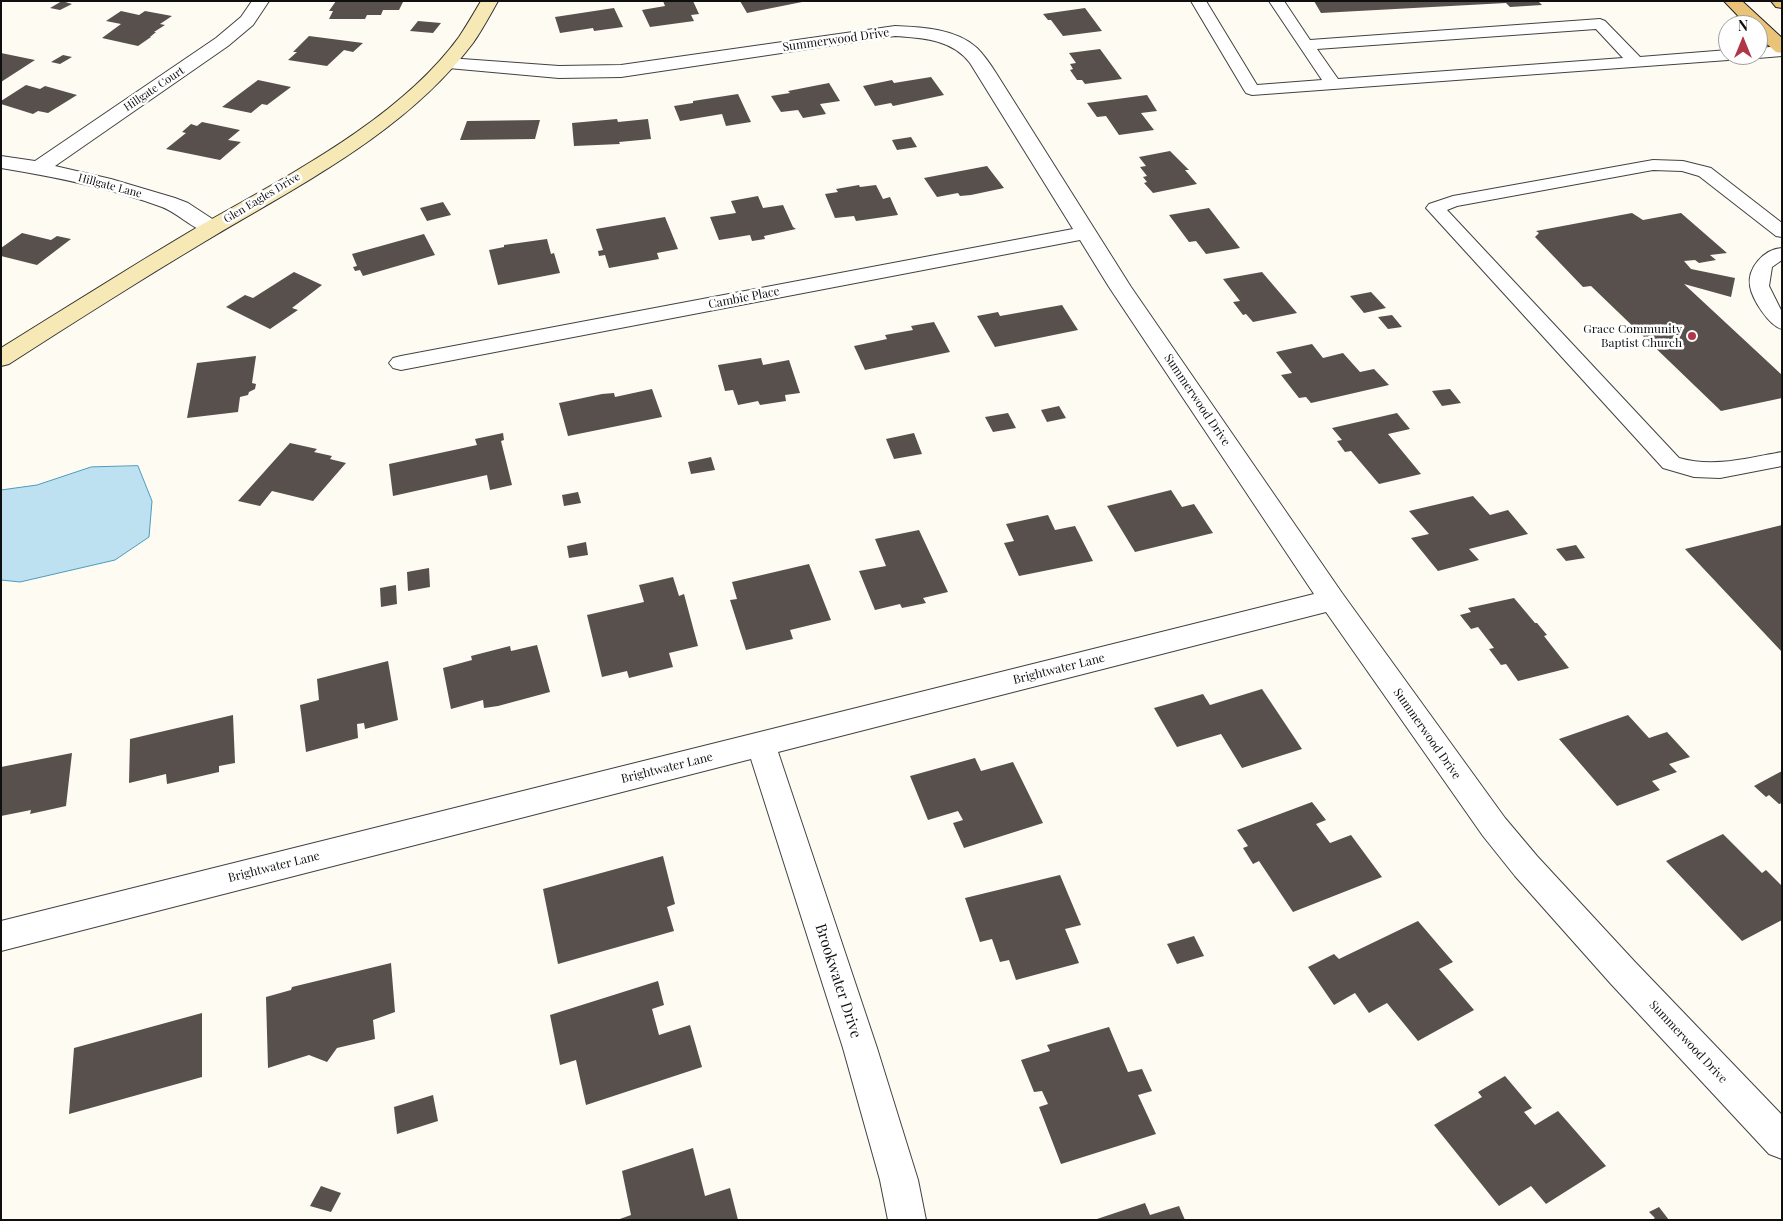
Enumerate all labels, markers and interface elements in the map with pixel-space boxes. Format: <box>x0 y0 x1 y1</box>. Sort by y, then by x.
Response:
north arrow <box>1718 15 1768 65</box>
text: N <box>1738 16 1748 35</box>
street label: Summerwood Drive <box>782 25 890 55</box>
street label: Hillgate Court <box>121 64 187 114</box>
street label: Glen Eagles Drive <box>221 170 303 226</box>
street label: Hillgate Lane <box>77 171 143 201</box>
street label: Cambie Place <box>707 284 781 312</box>
place label: Grace Community Baptist Church <box>1583 322 1682 350</box>
marker: Grace Community Baptist Church <box>1686 330 1698 342</box>
street label: Summerwood Drive <box>1161 351 1233 449</box>
street label: Brightwater Lane <box>1012 651 1106 687</box>
street label: Summerwood Drive <box>1390 686 1464 782</box>
street label: Brightwater Lane <box>620 750 714 786</box>
street label: Brightwater Lane <box>227 849 321 885</box>
street label: Brookwater Drive <box>811 922 865 1040</box>
street label: Summerwood Drive <box>1646 998 1730 1086</box>

